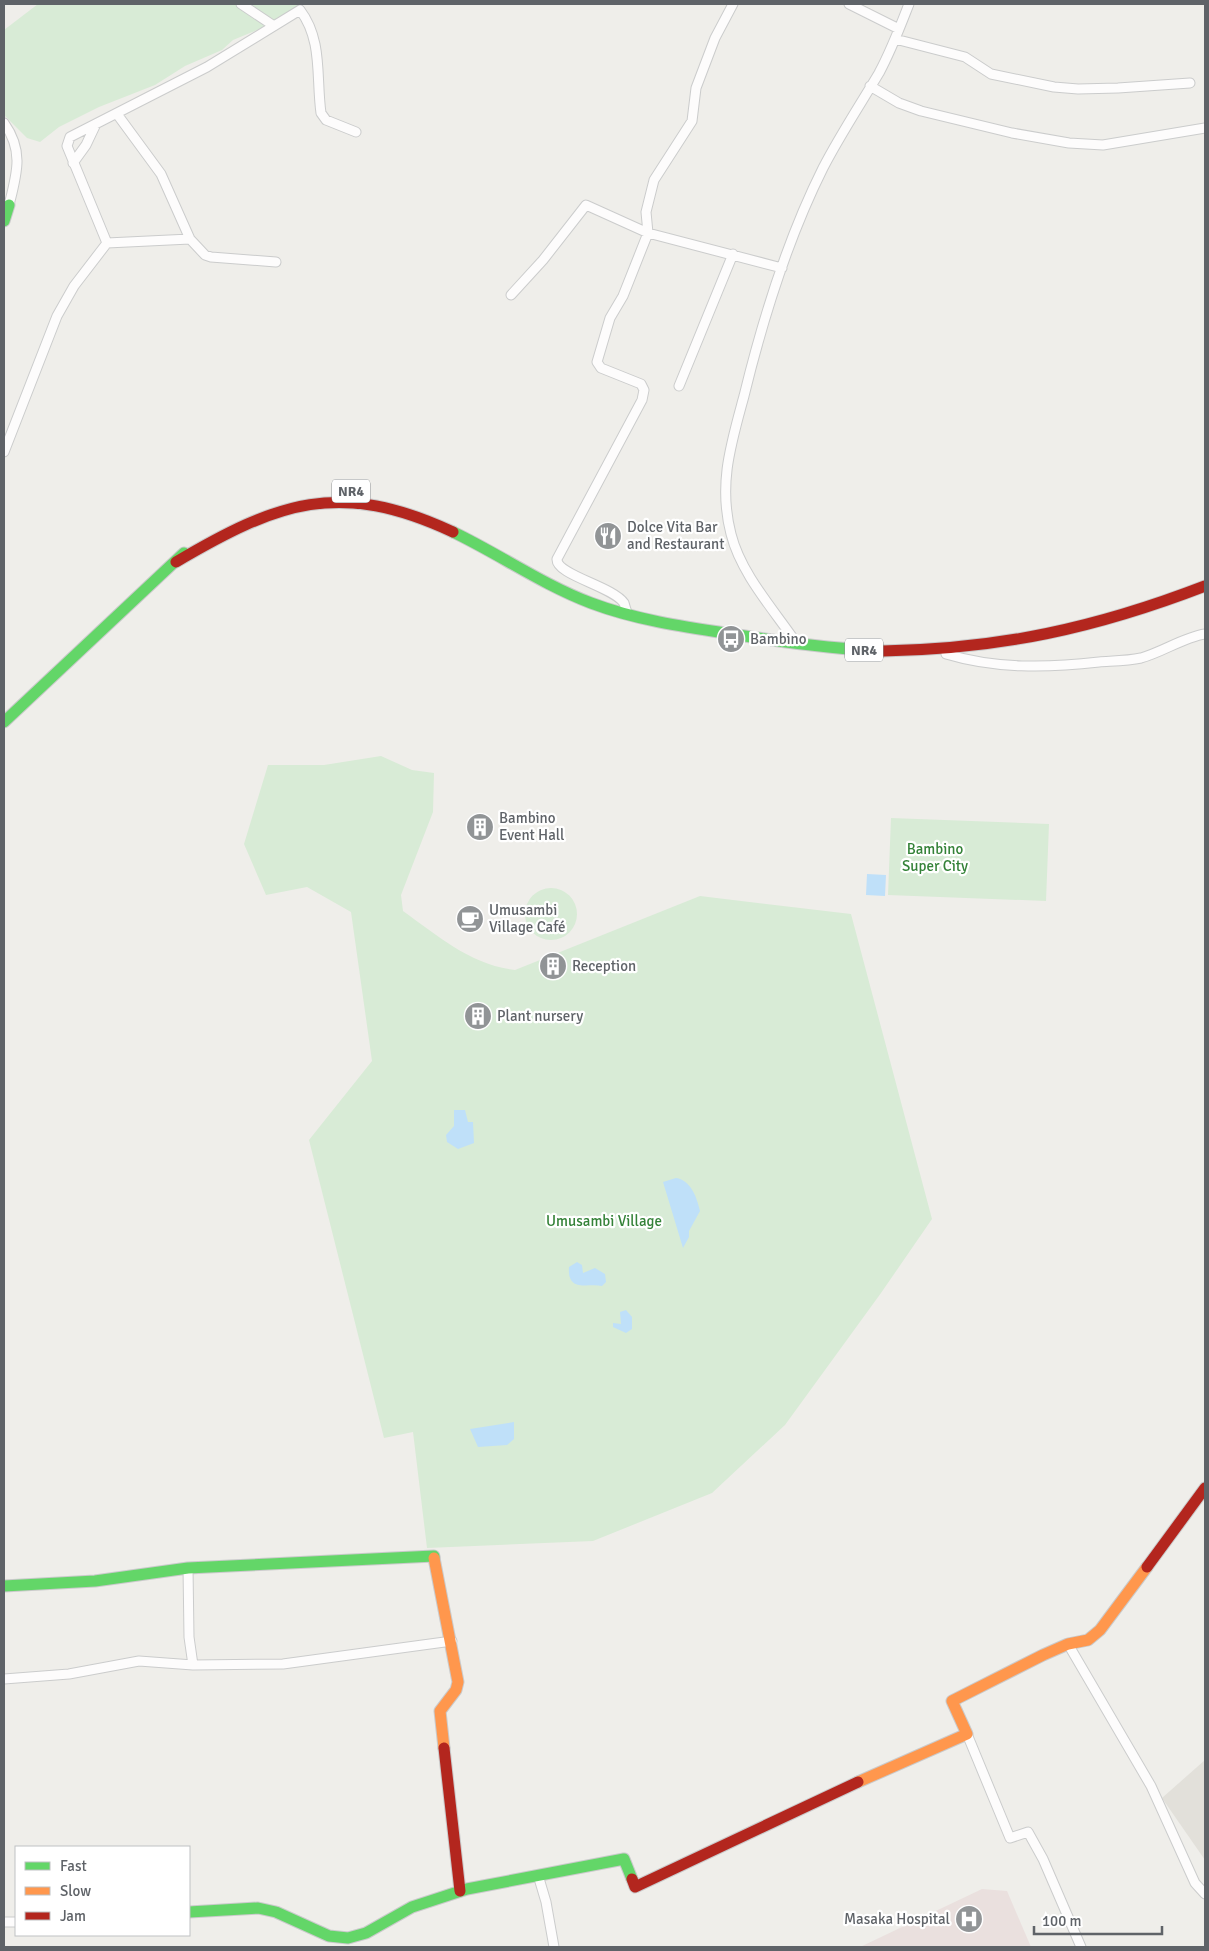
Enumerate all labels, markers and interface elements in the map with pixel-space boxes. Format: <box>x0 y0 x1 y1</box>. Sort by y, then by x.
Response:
road number: NR4 <box>332 480 370 502</box>
place label: Dolce Vita Bar and Restaurant <box>627 518 724 553</box>
restaurant icon: Dolce Vita Bar and Restaurant <box>593 521 623 551</box>
bus stop icon: Bambino <box>716 624 746 654</box>
place label: Bambino <box>750 630 807 648</box>
road number: NR4 <box>845 638 883 662</box>
place label: Bambino Event Hall <box>499 809 565 844</box>
building icon: Bambino Event Hall <box>465 812 495 842</box>
park label: Bambino Super City <box>902 840 968 875</box>
place label: Umusambi Village Café <box>489 901 566 936</box>
cafe icon: Umusambi Village Café <box>455 904 485 934</box>
building icon: Reception <box>538 951 568 981</box>
place label: Reception <box>572 957 636 975</box>
building icon: Plant nursery <box>463 1001 493 1031</box>
place label: Plant nursery <box>497 1007 583 1025</box>
park label: Umusambi Village <box>546 1212 662 1230</box>
legend <box>15 1846 190 1936</box>
text: Fast <box>60 1857 87 1875</box>
text: Slow <box>60 1882 91 1900</box>
hospital icon: Masaka Hospital <box>954 1904 984 1934</box>
scale bar <box>1034 1904 1162 1936</box>
text: Jam <box>60 1907 86 1925</box>
place label: Masaka Hospital <box>844 1910 950 1928</box>
text: 100 m <box>1042 1912 1082 1930</box>

